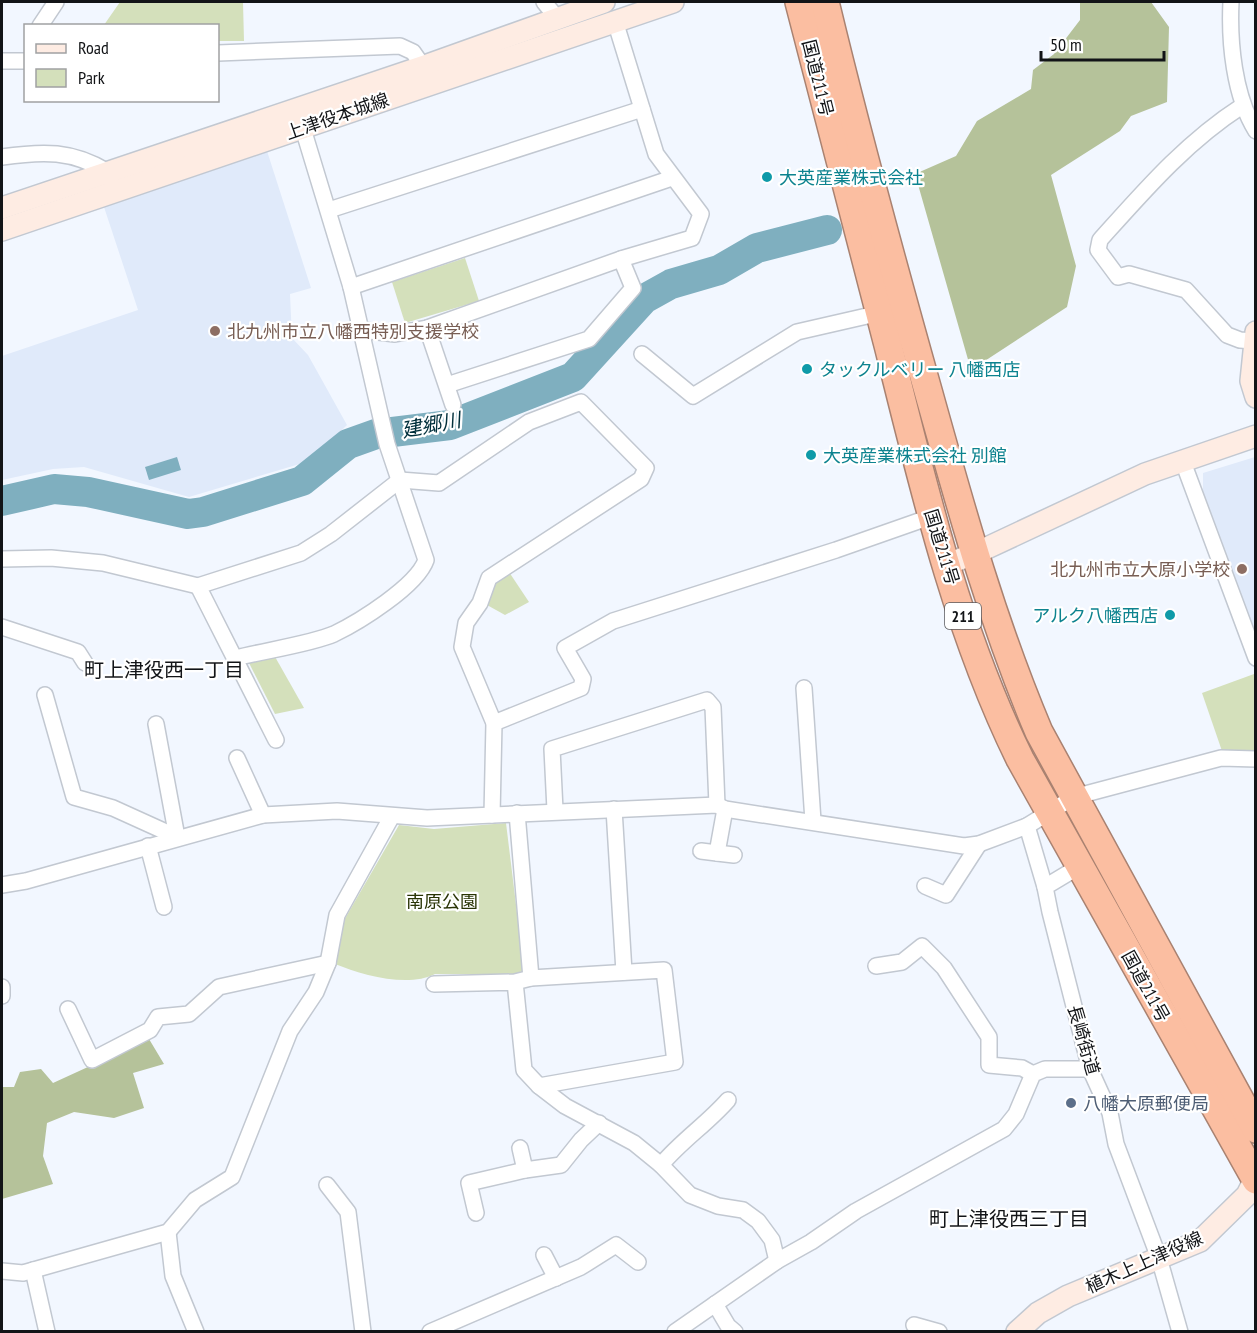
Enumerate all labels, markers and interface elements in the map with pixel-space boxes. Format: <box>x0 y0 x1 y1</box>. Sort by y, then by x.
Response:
legend <box>24 24 219 102</box>
scale bar <box>1041 24 1164 62</box>
text: 50 m <box>1050 33 1082 56</box>
text: Road <box>78 36 109 59</box>
street label: 国道211号 <box>797 37 839 119</box>
text: Park <box>78 66 105 89</box>
street label: 上津役本城線 <box>282 88 392 144</box>
place label: 大英産業株式会社 <box>779 166 923 189</box>
marker: 大英産業株式会社 <box>760 170 774 184</box>
place label: 北九州市立八幡西特別支援学校 <box>227 320 479 343</box>
marker: 北九州市立八幡西特別支援学校 <box>208 324 222 338</box>
place label: タックルベリー 八幡西店 <box>819 358 1020 381</box>
marker: タックルベリー 八幡西店 <box>800 362 814 376</box>
water label: 建郷川 <box>399 406 465 443</box>
place label: 大英産業株式会社 別館 <box>823 444 1007 467</box>
marker: 大英産業株式会社 別館 <box>804 448 818 462</box>
street label: 国道211号 <box>920 506 964 588</box>
place label: 北九州市立大原小学校 <box>1050 558 1230 581</box>
marker: 北九州市立大原小学校 <box>1235 562 1249 576</box>
road number: 211 <box>945 603 981 629</box>
place label: アルク八幡西店 <box>1032 604 1158 627</box>
marker: アルク八幡西店 <box>1163 608 1177 622</box>
district label: 町上津役西一丁目 <box>84 657 244 683</box>
park label: 南原公園 <box>406 890 478 913</box>
street label: 国道211号 <box>1117 946 1175 1026</box>
street label: 長崎街道 <box>1063 1002 1105 1078</box>
place label: 八幡大原郵便局 <box>1083 1092 1209 1115</box>
marker: 八幡大原郵便局 <box>1064 1096 1078 1110</box>
district label: 町上津役西三丁目 <box>929 1206 1089 1232</box>
street label: 植木上上津役線 <box>1082 1226 1206 1298</box>

